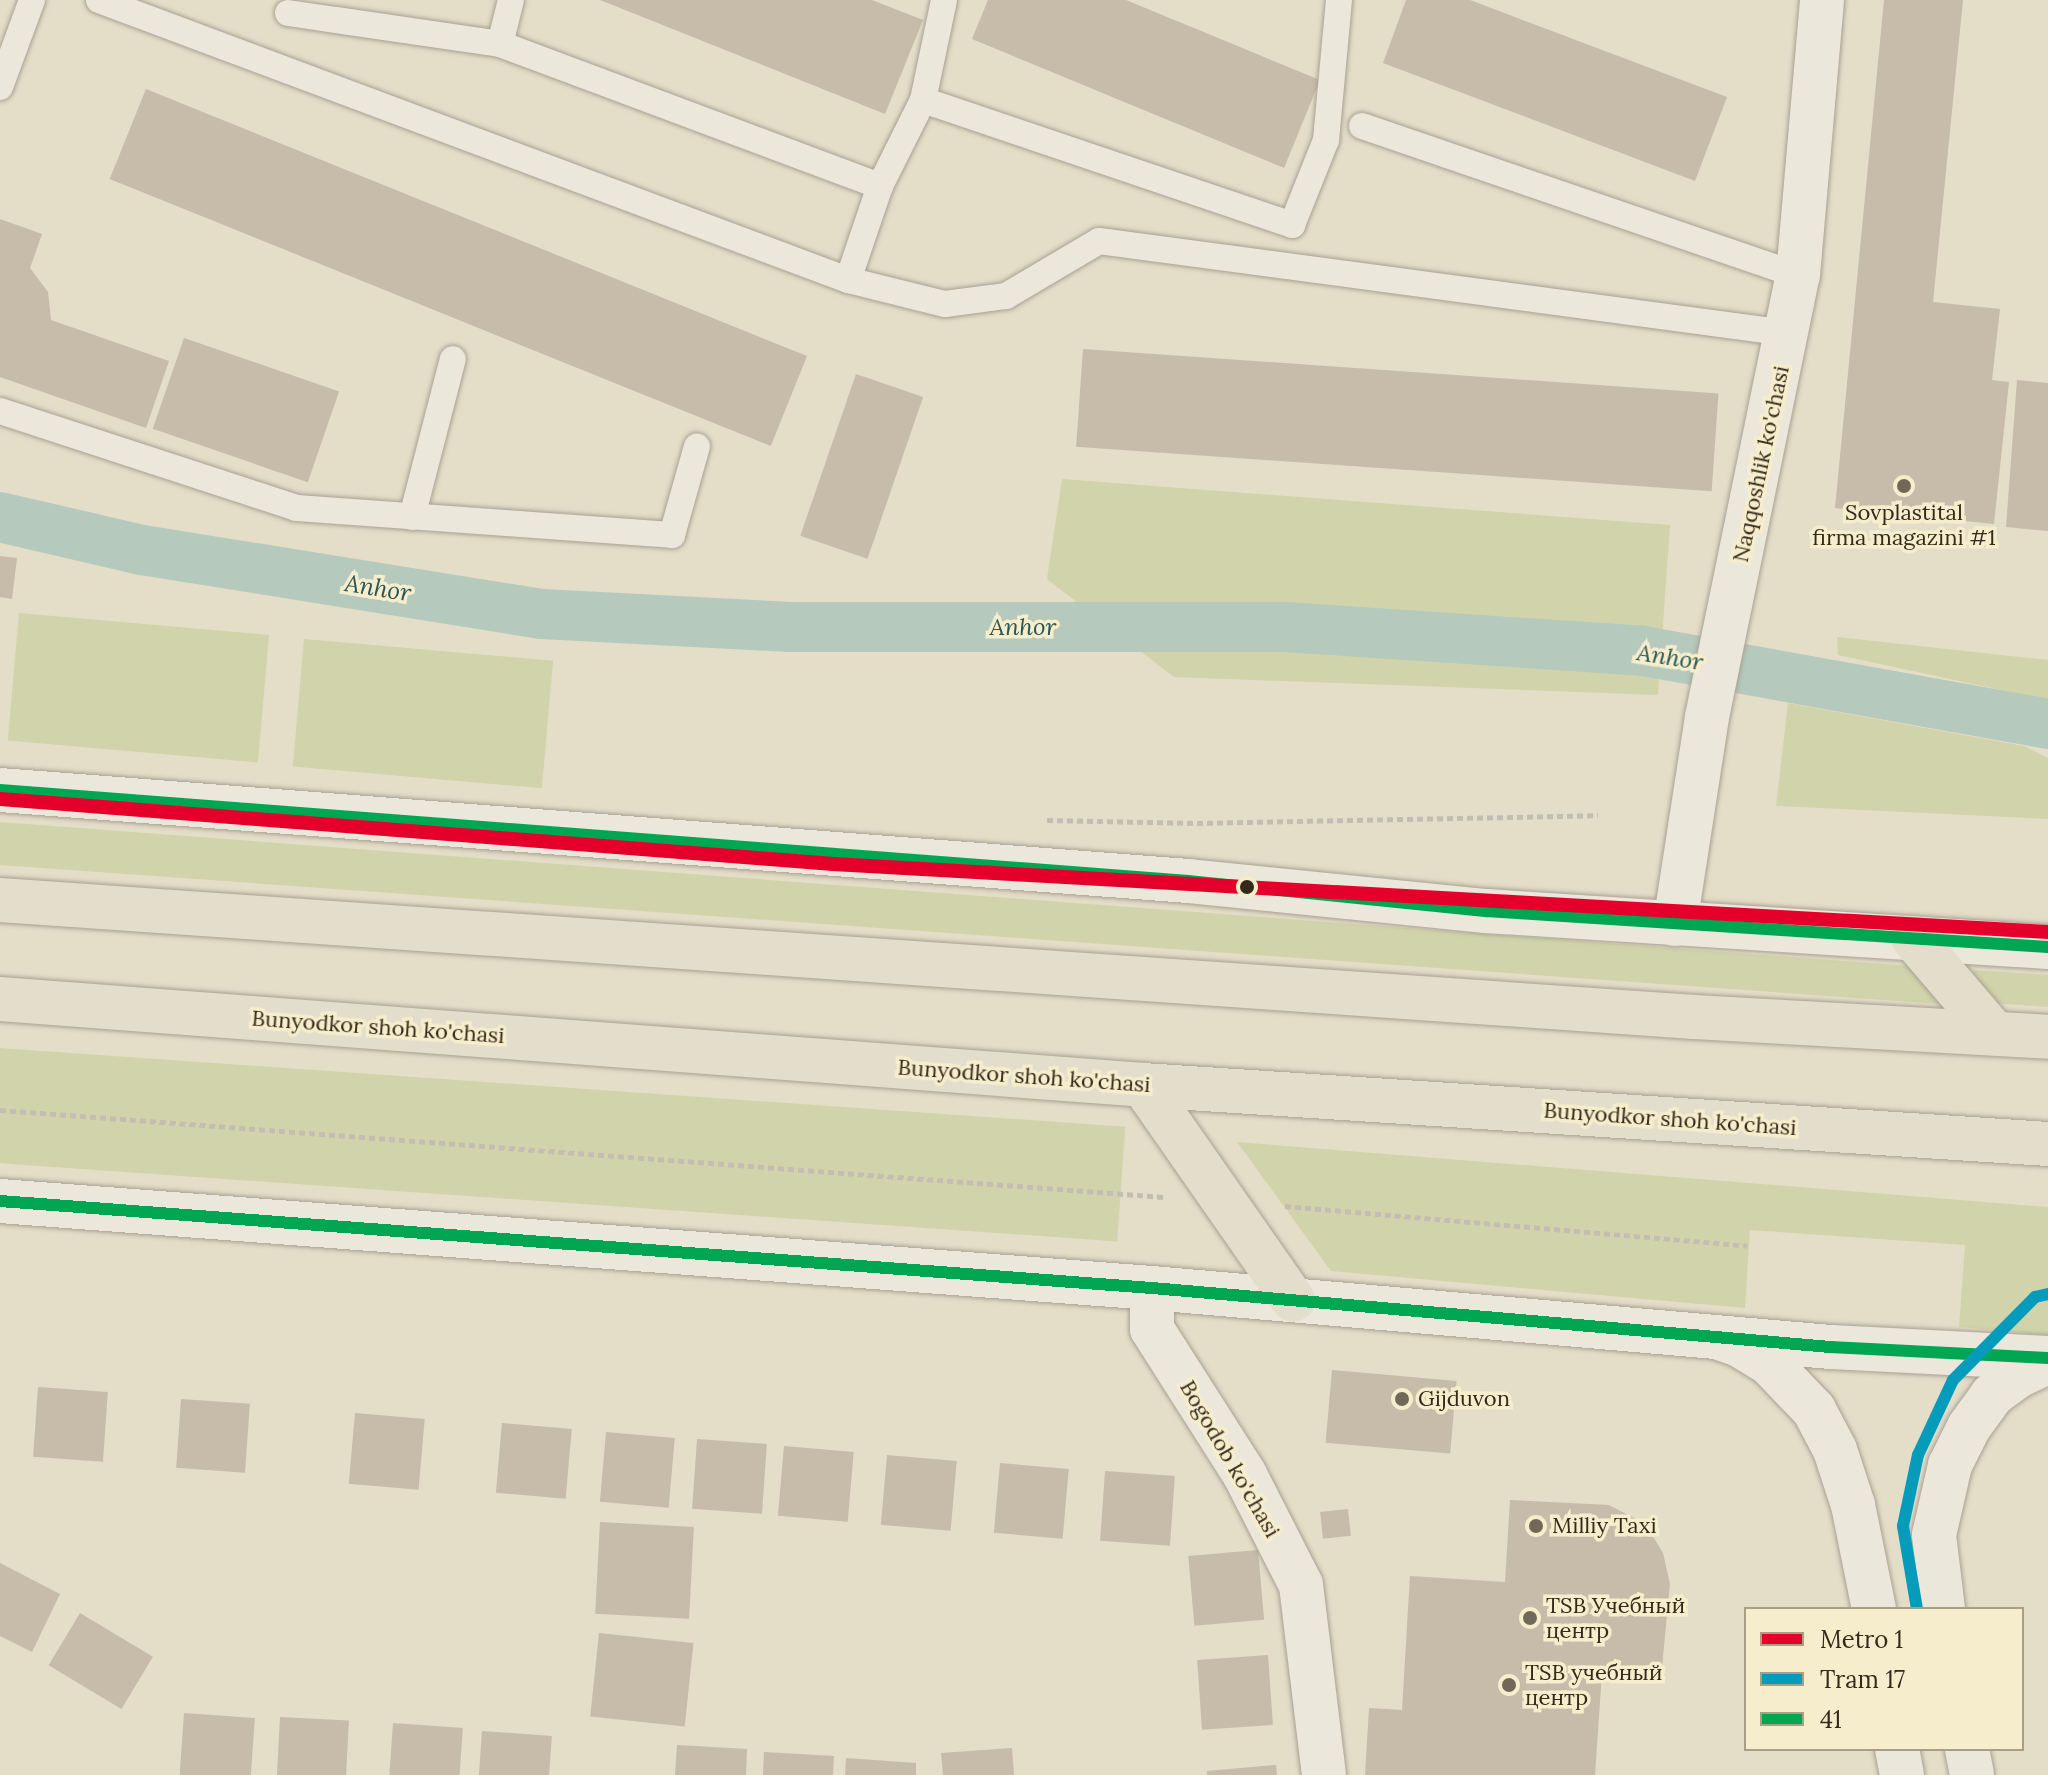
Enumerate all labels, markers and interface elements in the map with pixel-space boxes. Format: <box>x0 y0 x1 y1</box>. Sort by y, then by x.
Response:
street label: Naqqoshlik ko'chasi <box>1727 363 1795 565</box>
marker: Sovplastital firma magazini #1 <box>1895 477 1913 495</box>
place label: Sovplastital firma magazini #1 <box>1812 499 1996 550</box>
water label: Anhor <box>343 569 413 607</box>
water label: Anhor <box>990 613 1056 641</box>
water label: Anhor <box>1635 638 1705 676</box>
unlabelled marker <box>1239 879 1255 895</box>
street label: Bunyodkor shoh ko'chasi <box>251 1005 505 1049</box>
street label: Bunyodkor shoh ko'chasi <box>897 1054 1151 1098</box>
street label: Bunyodkor shoh ko'chasi <box>1543 1097 1797 1141</box>
street label: Bogodob ko'chasi <box>1174 1376 1286 1542</box>
place label: Gijduvon <box>1418 1386 1510 1412</box>
marker: Gijduvon <box>1393 1390 1411 1408</box>
place label: Milliy Taxi <box>1552 1513 1657 1539</box>
marker: Milliy Taxi <box>1527 1517 1545 1535</box>
place label: TSB Учебный центр <box>1546 1592 1685 1644</box>
legend <box>1744 1607 2024 1751</box>
marker: TSB Учебный центр <box>1521 1609 1539 1627</box>
text: Metro 1 <box>1820 1624 1903 1655</box>
place label: TSB учебный центр <box>1525 1659 1663 1710</box>
text: Tram 17 <box>1820 1664 1905 1695</box>
marker: TSB учебный центр <box>1500 1676 1518 1694</box>
text: 41 <box>1820 1704 1842 1735</box>

